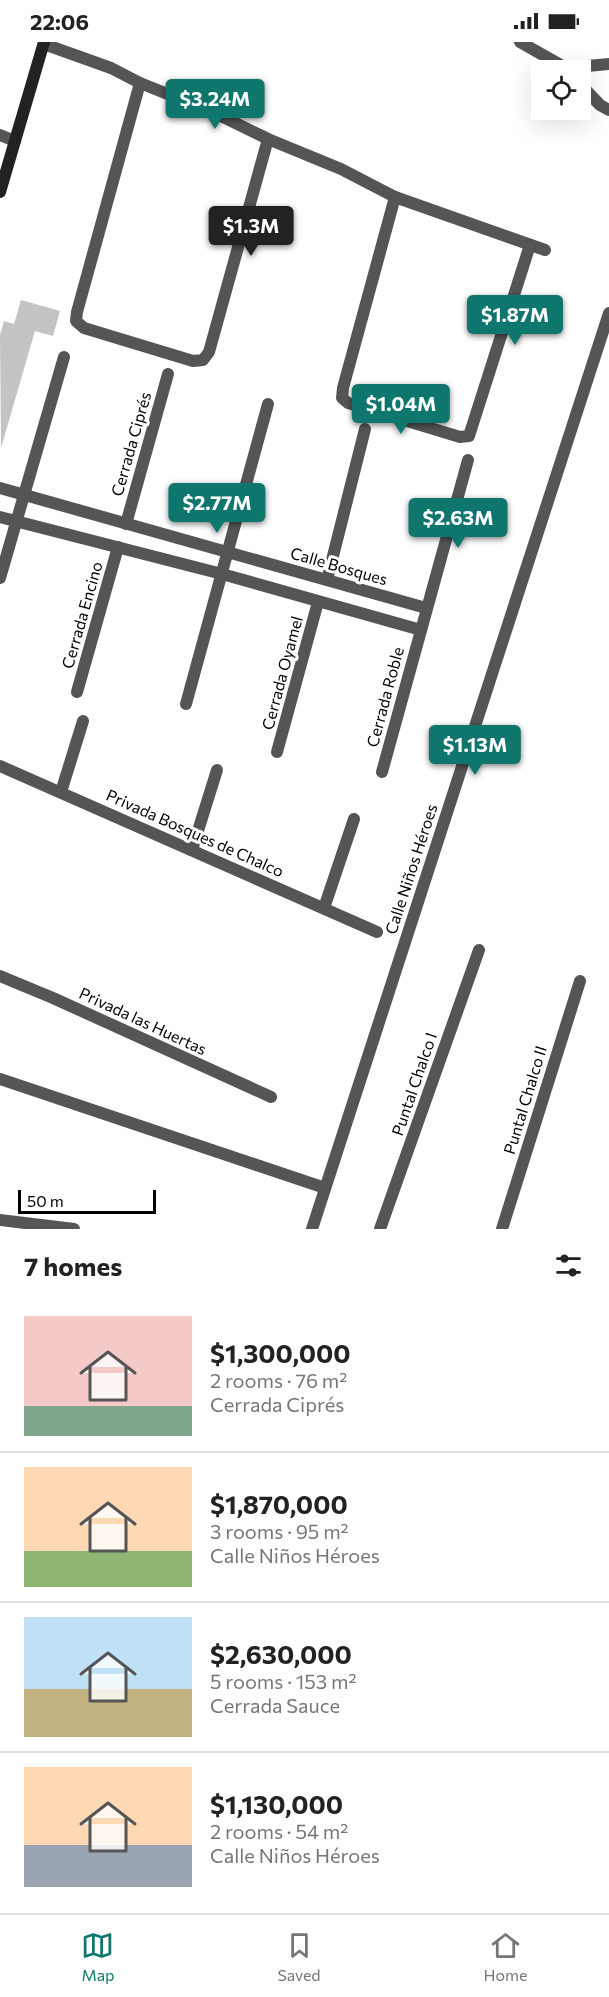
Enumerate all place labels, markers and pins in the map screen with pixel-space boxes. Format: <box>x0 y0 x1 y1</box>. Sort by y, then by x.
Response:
pin: $3.24M <box>166 79 264 130</box>
pin: $1.3M <box>209 206 293 257</box>
pin: $1.87M <box>466 295 564 346</box>
pin: $1.04M <box>352 384 450 435</box>
pin: $2.77M <box>168 483 266 534</box>
pin: $2.63M <box>409 498 507 549</box>
pin: $1.13M <box>426 725 524 776</box>

